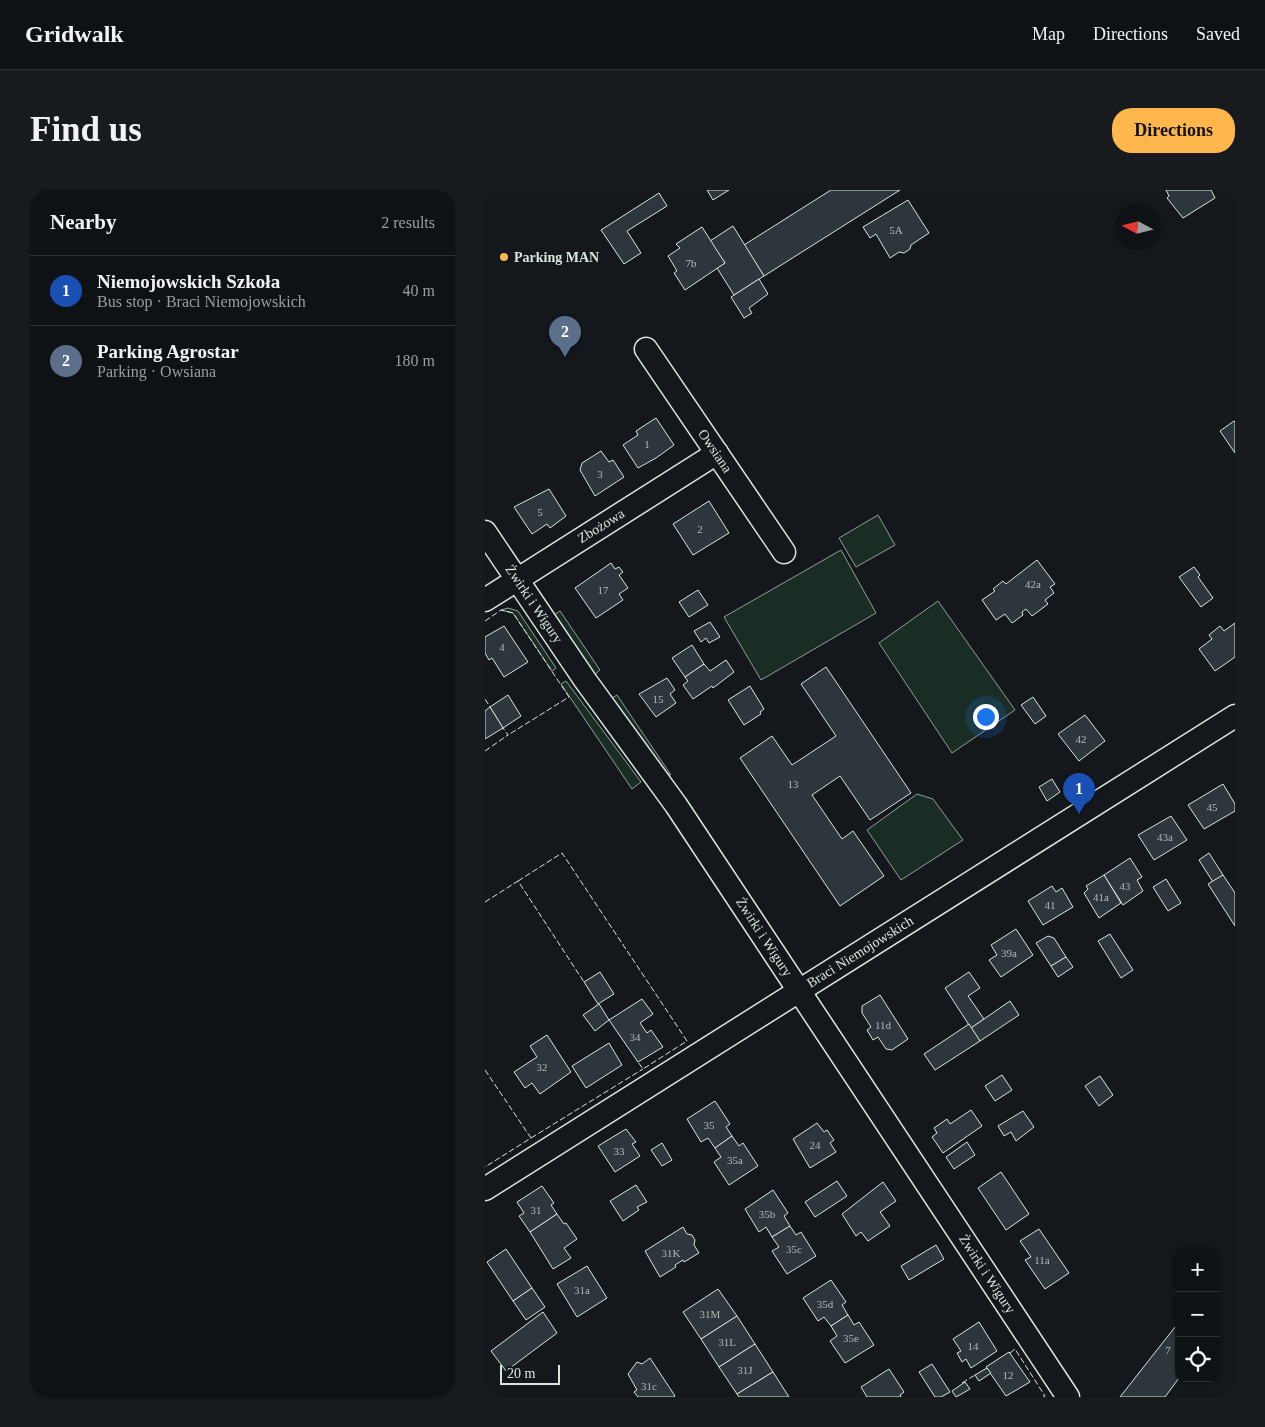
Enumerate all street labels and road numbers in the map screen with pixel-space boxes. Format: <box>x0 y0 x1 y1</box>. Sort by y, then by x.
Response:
street label: Owsiana <box>695 426 735 476</box>
street label: Zbożowa <box>575 505 628 546</box>
street label: Żwirki i Wigury <box>502 562 566 646</box>
street label: Żwirki i Wigury <box>733 895 795 979</box>
street label: Braci Niemojowskich <box>804 913 916 991</box>
street label: Żwirki i Wigury <box>956 1232 1018 1316</box>

